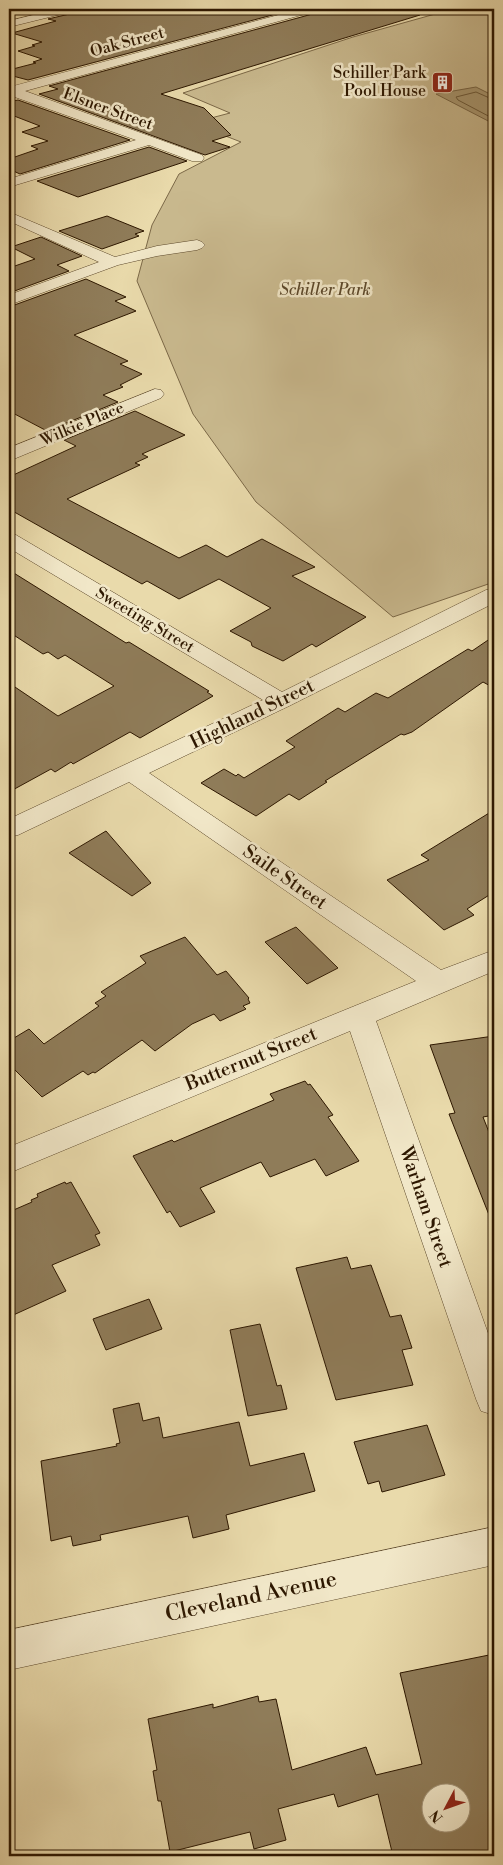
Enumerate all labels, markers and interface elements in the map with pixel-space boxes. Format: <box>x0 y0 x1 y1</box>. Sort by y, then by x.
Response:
street label: Oak Street <box>88 22 166 61</box>
place label: Schiller Park Pool House <box>333 63 428 101</box>
building icon: Schiller Park Pool House <box>430 70 454 94</box>
street label: Elsner Street <box>60 84 156 135</box>
park label: Schiller Park <box>279 280 371 300</box>
street label: Wilkie Place <box>36 397 127 451</box>
street label: Sweeting Street <box>92 583 198 657</box>
street label: Highland Street <box>186 673 318 754</box>
street label: Saile Street <box>238 839 332 915</box>
street label: Butternut Street <box>181 1022 321 1097</box>
street label: Warham Street <box>394 1142 458 1271</box>
street label: Cleveland Avenue <box>163 1566 339 1628</box>
north arrow <box>420 1782 470 1832</box>
text: N <box>427 1806 447 1826</box>

